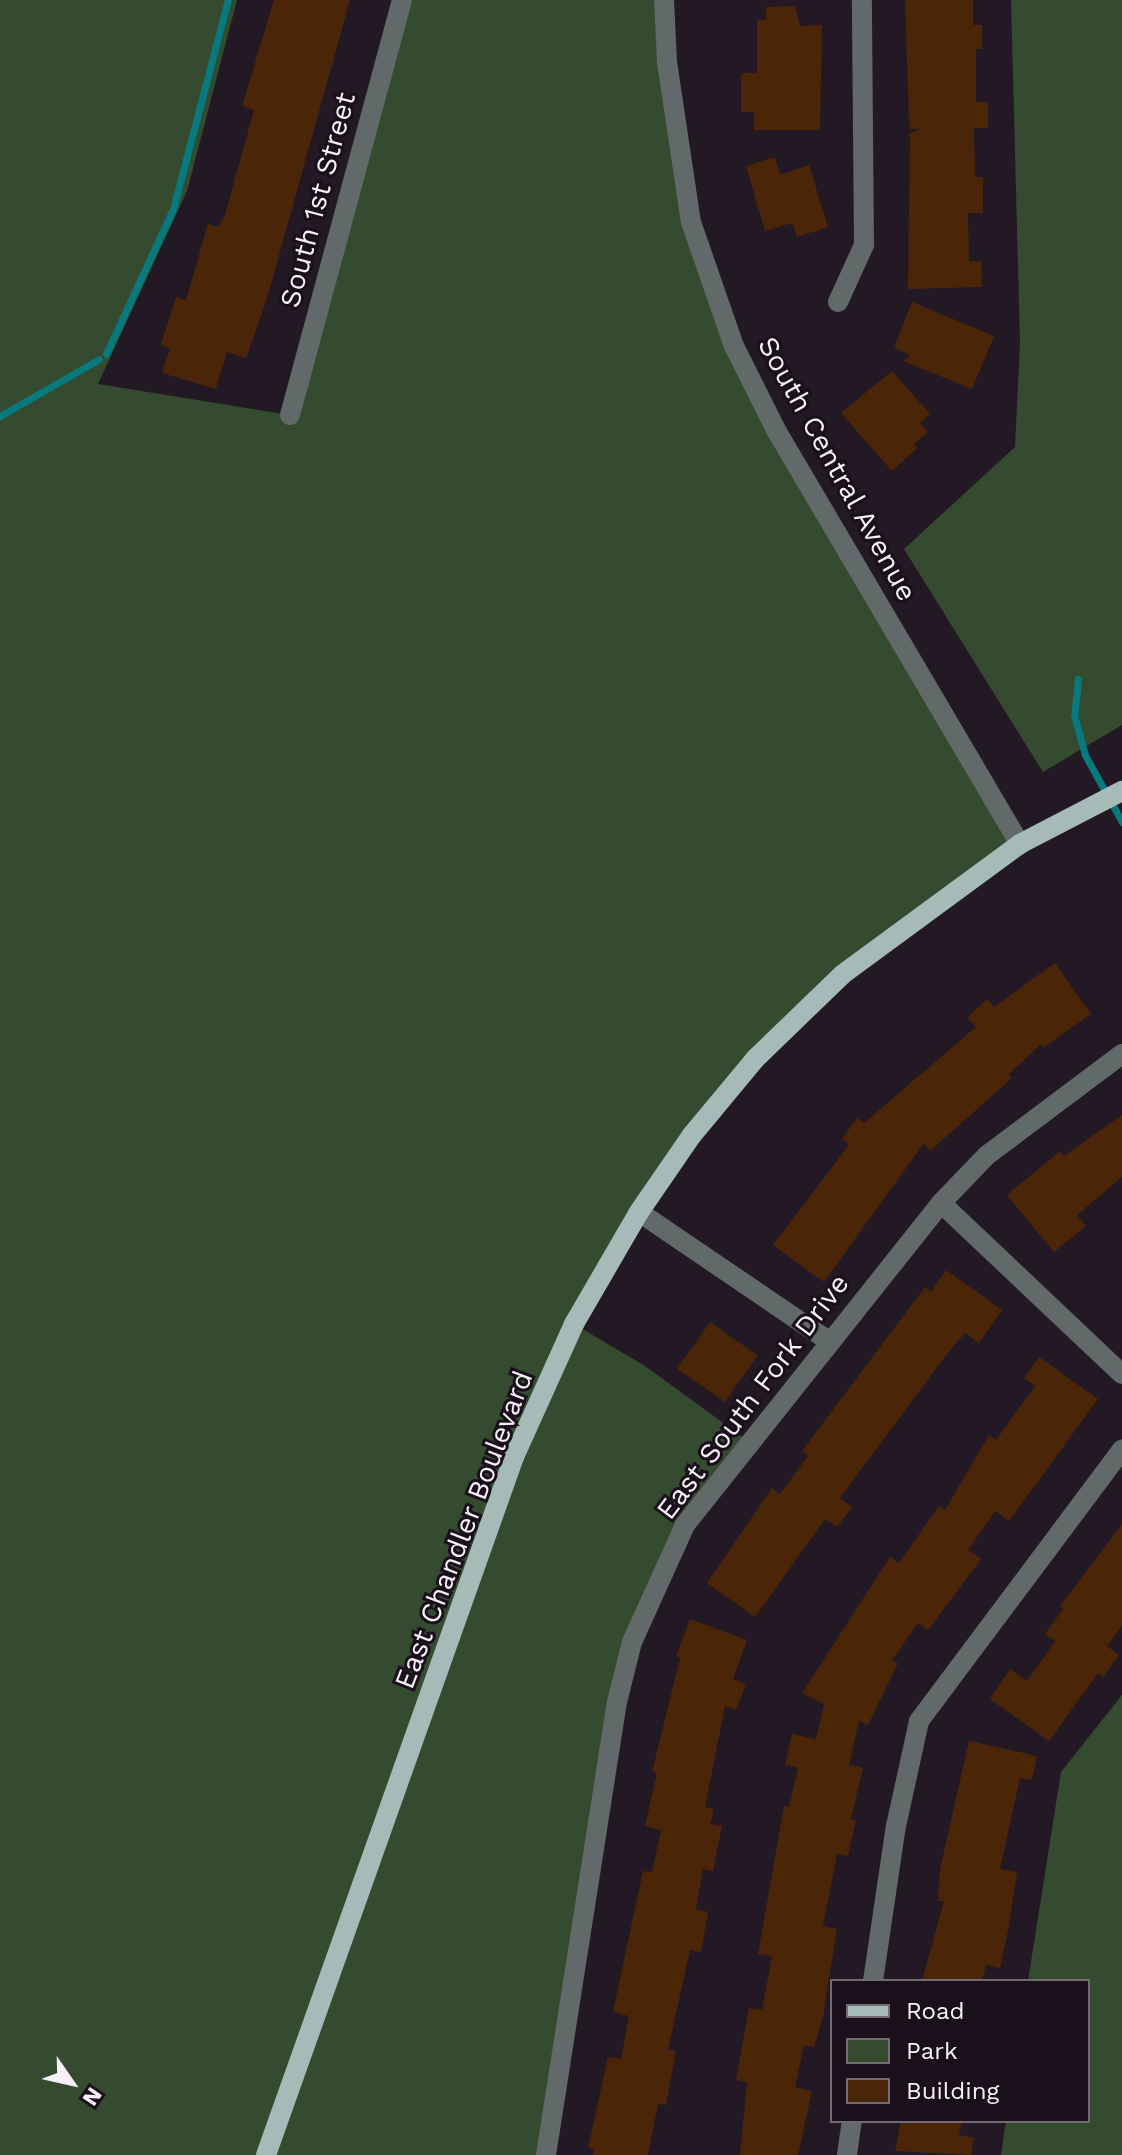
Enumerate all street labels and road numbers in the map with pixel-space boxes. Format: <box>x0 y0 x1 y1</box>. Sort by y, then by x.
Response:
street label: South 1st Street <box>273 88 363 312</box>
street label: South Central Avenue <box>750 330 924 608</box>
street label: East South Fork Drive <box>650 1267 856 1527</box>
street label: East Chandler Boulevard <box>388 1366 540 1694</box>

